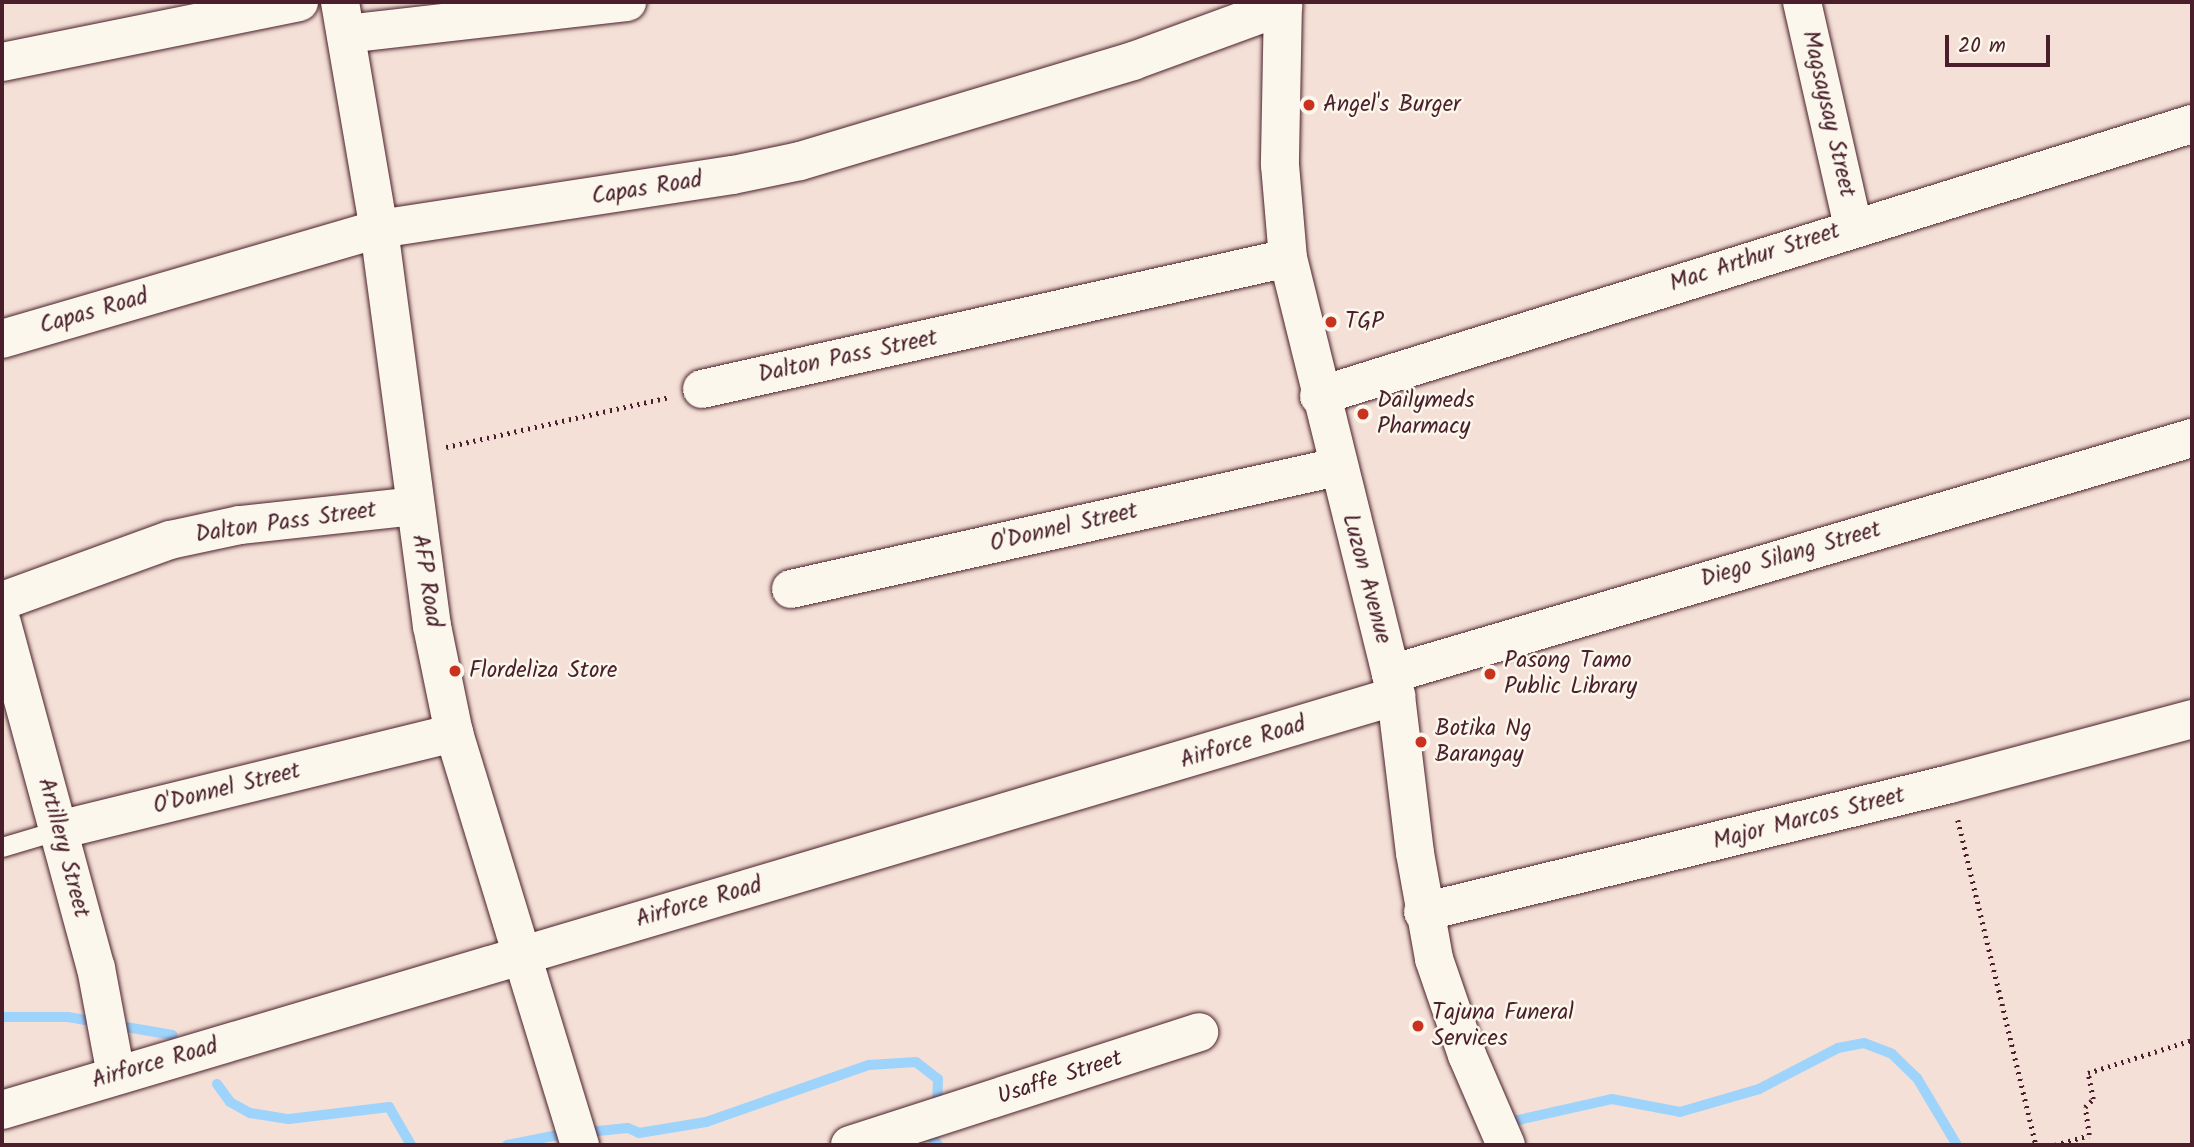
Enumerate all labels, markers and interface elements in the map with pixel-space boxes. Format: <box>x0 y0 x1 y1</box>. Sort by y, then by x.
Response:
scale bar <box>1949 21 2054 65</box>
street label: Magsaysay Street <box>1795 28 1861 200</box>
text: 20 m <box>1958 30 2006 63</box>
place label: Angel's Burger <box>1323 91 1461 119</box>
marker: Angel's Burger <box>1301 97 1317 113</box>
street label: Capas Road <box>590 167 704 211</box>
street label: Mac Arthur Street <box>1666 217 1844 299</box>
street label: Capas Road <box>37 283 151 341</box>
place label: TGP <box>1345 308 1384 336</box>
marker: TGP <box>1323 314 1339 330</box>
street label: Dalton Pass Street <box>756 325 940 389</box>
place label: Dailymeds Pharmacy <box>1377 387 1474 441</box>
marker: Dailymeds Pharmacy <box>1355 406 1371 422</box>
street label: Dalton Pass Street <box>194 497 378 549</box>
street label: O'Donnel Street <box>987 498 1141 558</box>
street label: Luzon Avenue <box>1335 511 1397 647</box>
street label: Diego Silang Street <box>1698 516 1884 594</box>
street label: AFP Road <box>405 532 447 630</box>
place label: Pasong Tamo Public Library <box>1504 647 1637 701</box>
place label: Flordeliza Store <box>469 657 617 685</box>
marker: Flordeliza Store <box>447 663 463 679</box>
marker: Pasong Tamo Public Library <box>1482 666 1498 682</box>
street label: Airforce Road <box>1177 711 1309 775</box>
place label: Botika Ng Barangay <box>1435 715 1532 769</box>
marker: Botika Ng Barangay <box>1413 734 1429 750</box>
street label: O'Donnel Street <box>151 757 303 821</box>
street label: Artillery Street <box>31 775 95 921</box>
street label: Major Marcos Street <box>1710 782 1908 856</box>
street label: Airforce Road <box>633 872 765 934</box>
place label: Tajuna Funeral Services <box>1432 999 1574 1053</box>
marker: Tajuna Funeral Services <box>1410 1018 1426 1034</box>
street label: Airforce Road <box>89 1033 221 1095</box>
street label: Usaffe Street <box>994 1045 1126 1111</box>

